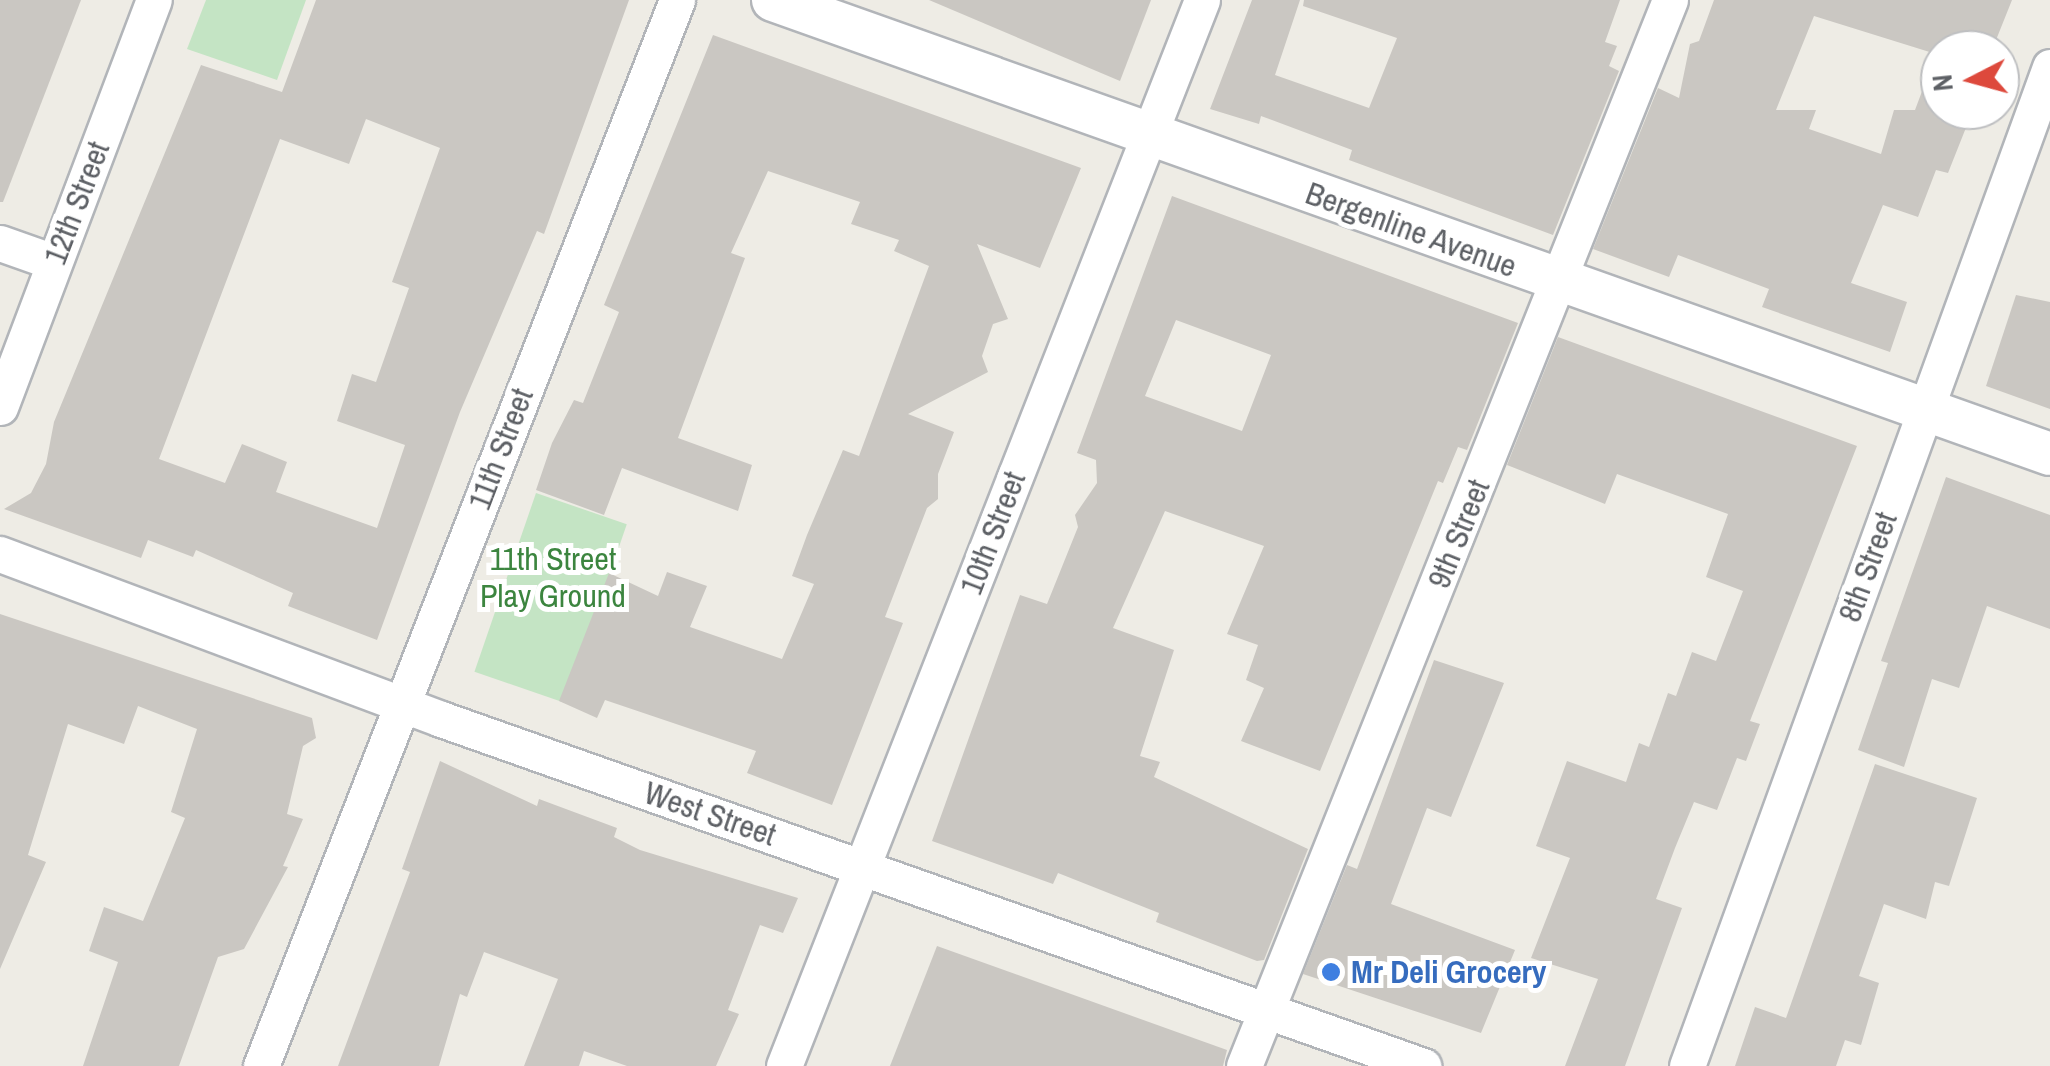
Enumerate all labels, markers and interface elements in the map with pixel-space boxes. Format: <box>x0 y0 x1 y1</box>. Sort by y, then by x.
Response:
north arrow <box>1920 30 2020 130</box>
text: N <box>1922 73 1962 93</box>
street label: 12th Street <box>36 136 118 270</box>
street label: Bergenline Avenue <box>1300 174 1522 286</box>
street label: 11th Street <box>460 383 542 515</box>
street label: 10th Street <box>952 466 1034 600</box>
street label: 9th Street <box>1420 474 1498 594</box>
street label: 8th Street <box>1830 507 1906 627</box>
park label: 11th Street Play Ground <box>480 541 626 616</box>
street label: West Street <box>639 774 781 854</box>
place label: Mr Deli Grocery <box>1351 953 1546 991</box>
marker: Mr Deli Grocery <box>1320 961 1342 983</box>

